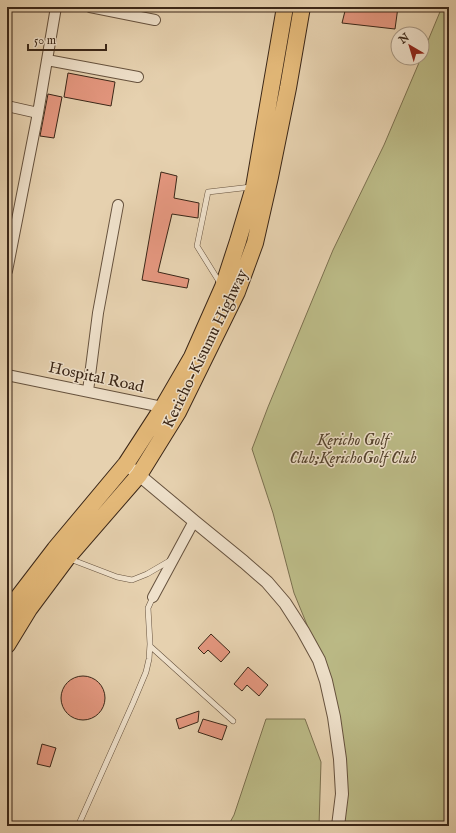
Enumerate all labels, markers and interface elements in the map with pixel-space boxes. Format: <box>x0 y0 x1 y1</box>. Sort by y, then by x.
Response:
scale bar <box>28 26 106 52</box>
north arrow <box>390 26 430 66</box>
text: N <box>396 30 413 48</box>
text: 50 m <box>34 33 56 48</box>
street label: Kericho-Kisumu Highway <box>159 266 253 432</box>
street label: Hospital Road <box>46 358 146 398</box>
park label: Kericho Golf Club;KerichoGolf Club <box>290 431 417 469</box>

